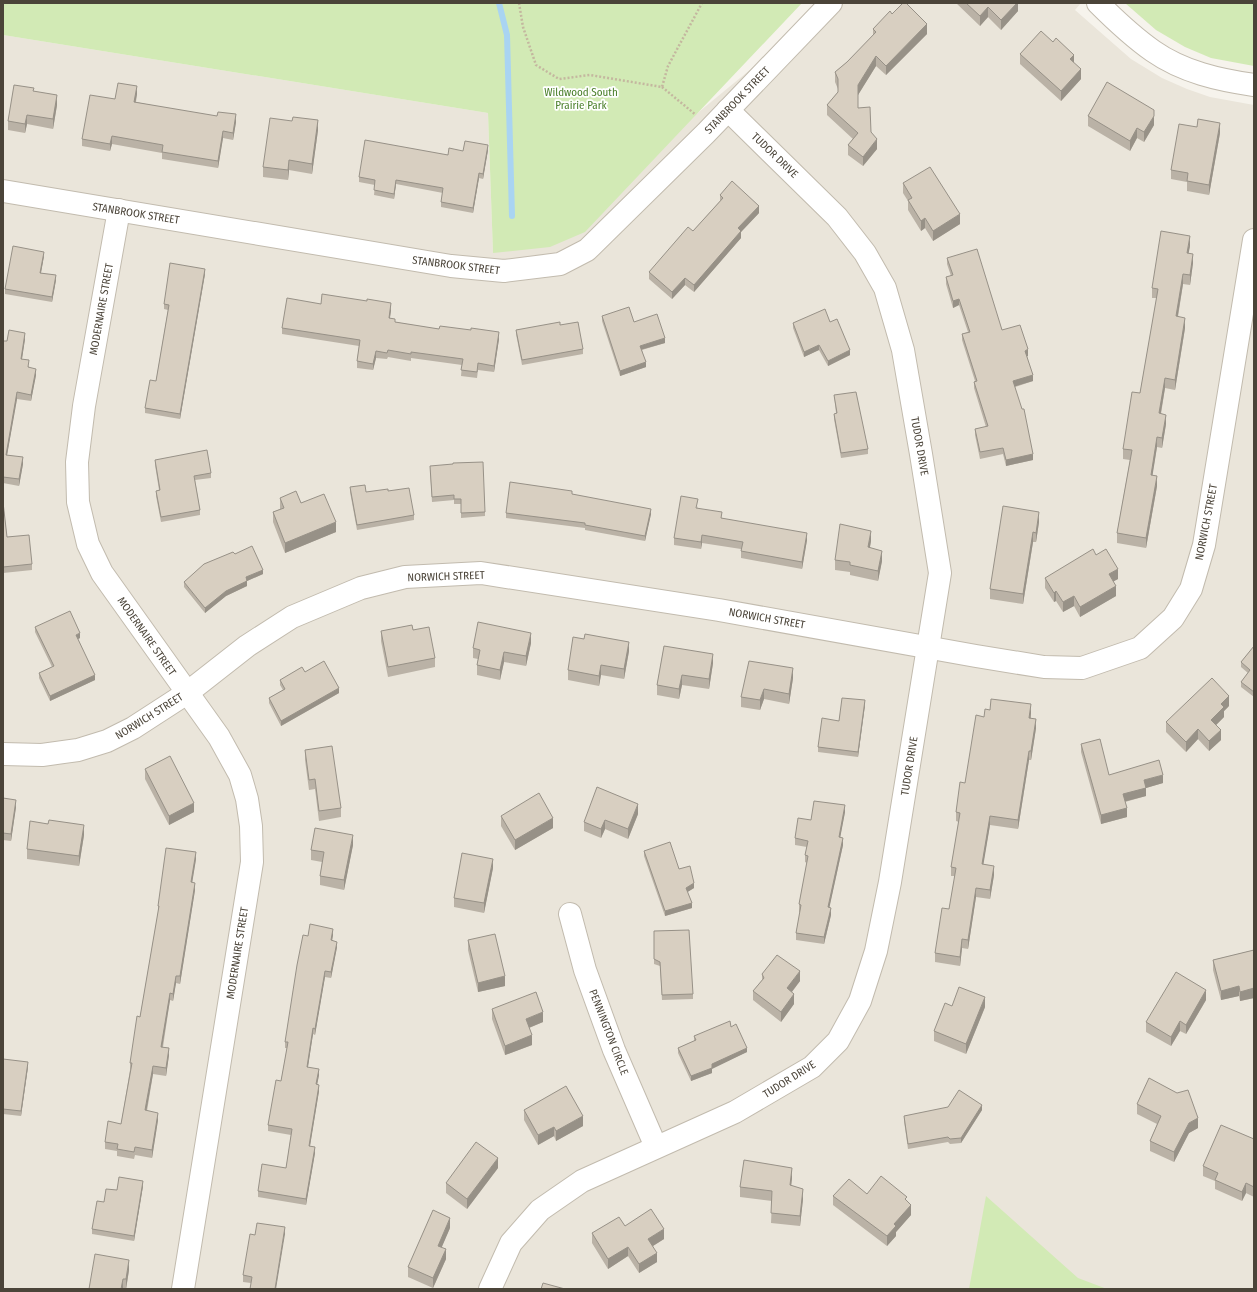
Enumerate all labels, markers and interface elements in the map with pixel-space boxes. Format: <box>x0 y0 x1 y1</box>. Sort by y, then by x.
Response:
street label: STANBROOK STREET <box>702 64 773 137</box>
park label: Wildwood South Prairie Park <box>544 86 618 112</box>
street label: TUDOR DRIVE <box>749 130 801 181</box>
street label: STANBROOK STREET <box>91 200 181 227</box>
street label: STANBROOK STREET <box>411 254 501 277</box>
street label: MODERNAIRE STREET <box>87 261 116 356</box>
street label: TUDOR DRIVE <box>908 416 931 476</box>
street label: NORWICH STREET <box>1193 482 1220 561</box>
street label: NORWICH STREET <box>407 569 486 584</box>
street label: MODERNAIRE STREET <box>115 594 179 679</box>
street label: NORWICH STREET <box>728 605 807 632</box>
street label: NORWICH STREET <box>113 690 186 742</box>
street label: TUDOR DRIVE <box>898 736 921 796</box>
street label: MODERNAIRE STREET <box>224 905 251 1000</box>
street label: PENNINGTON CIRCLE <box>586 987 631 1077</box>
street label: TUDOR DRIVE <box>761 1058 818 1101</box>

